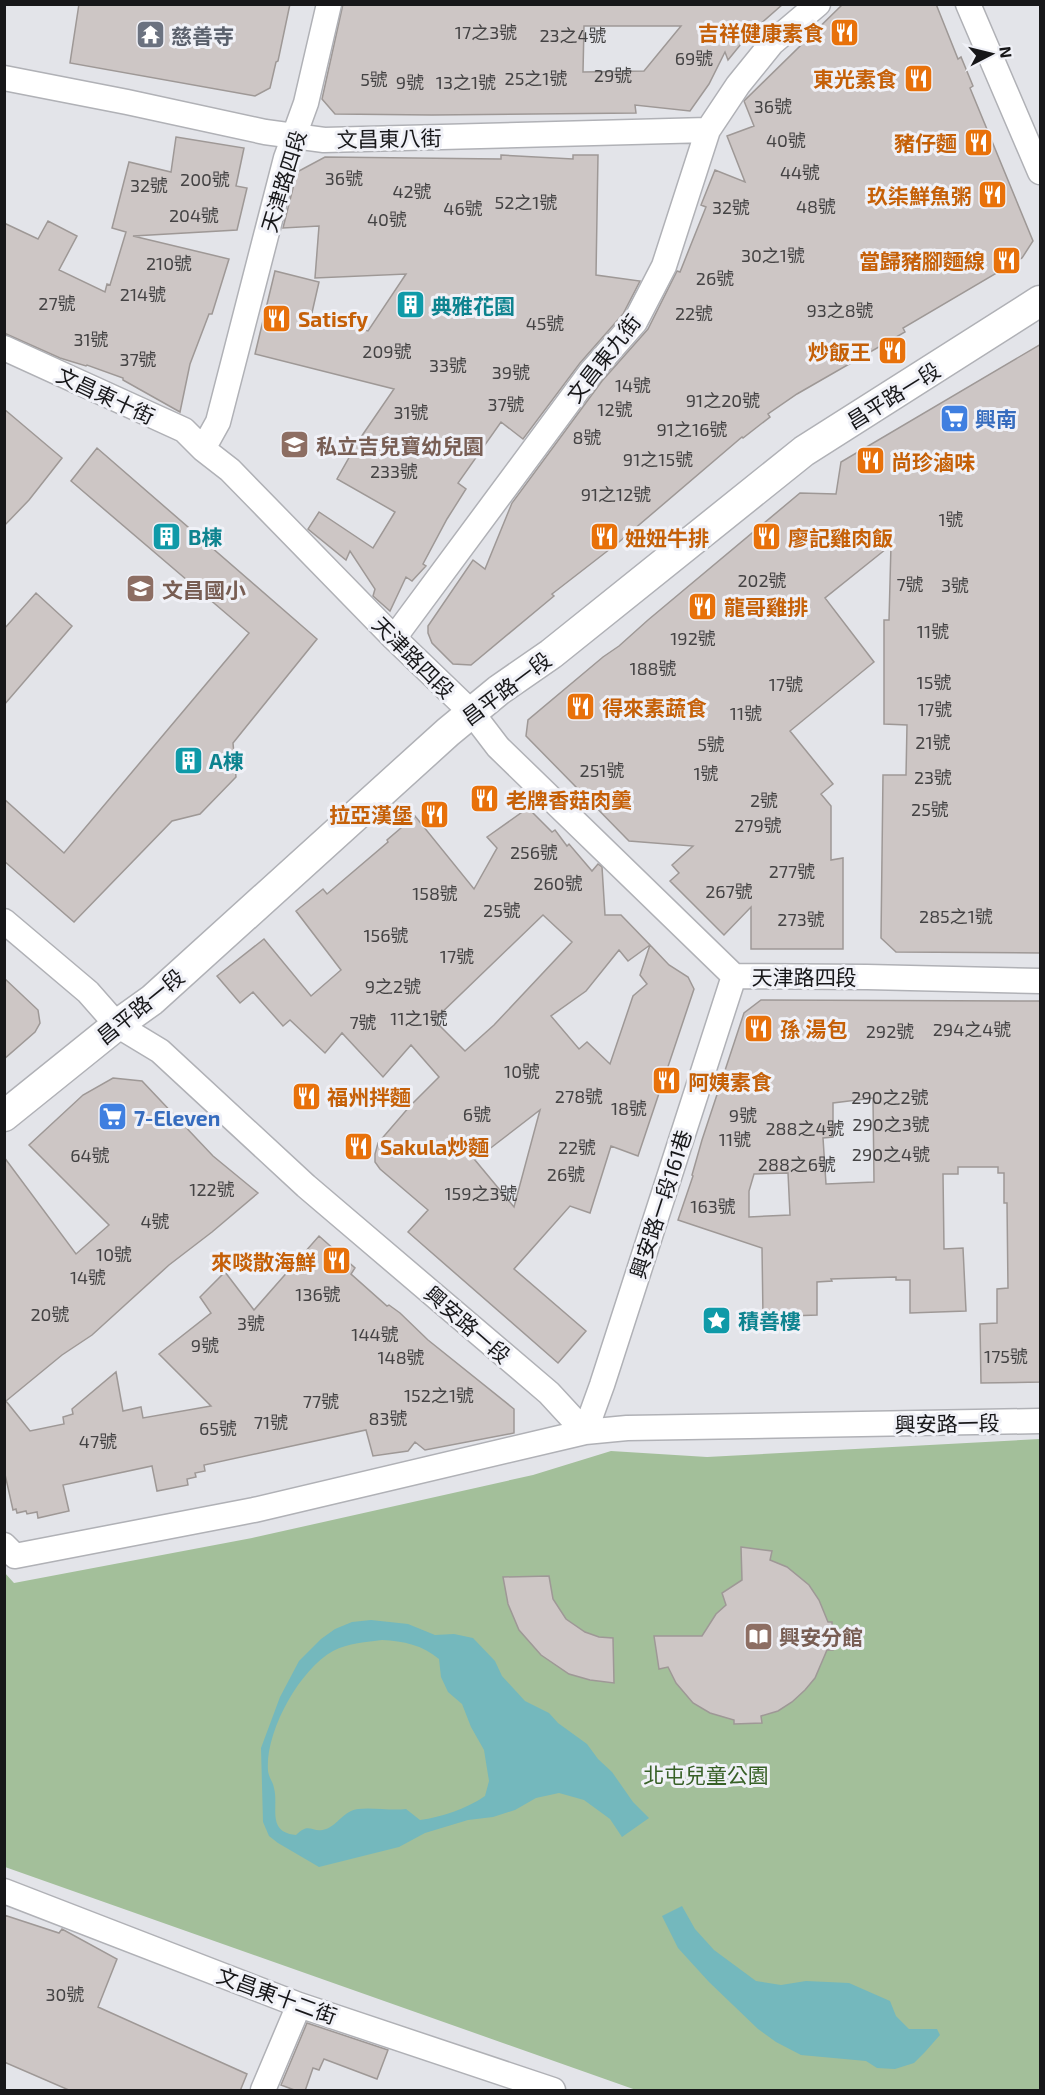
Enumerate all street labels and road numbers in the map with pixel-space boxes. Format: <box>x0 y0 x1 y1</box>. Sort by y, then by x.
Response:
street label: 文昌東八街 <box>336 125 442 151</box>
street label: 天津路四段 <box>256 127 310 235</box>
street label: 文昌東九街 <box>561 309 645 407</box>
street label: 昌平路一段 <box>842 357 944 433</box>
street label: 文昌東十街 <box>53 361 159 429</box>
street label: 天津路四段 <box>368 611 460 703</box>
street label: 昌平路一段 <box>457 646 555 730</box>
street label: 昌平路一段 <box>91 963 189 1049</box>
street label: 天津路四段 <box>752 964 857 989</box>
street label: 興安路一段161巷 <box>624 1127 696 1281</box>
street label: 興安路一段 <box>420 1280 516 1368</box>
street label: 興安路一段 <box>894 1410 1000 1436</box>
street label: 文昌東十二街 <box>214 1962 340 2028</box>

